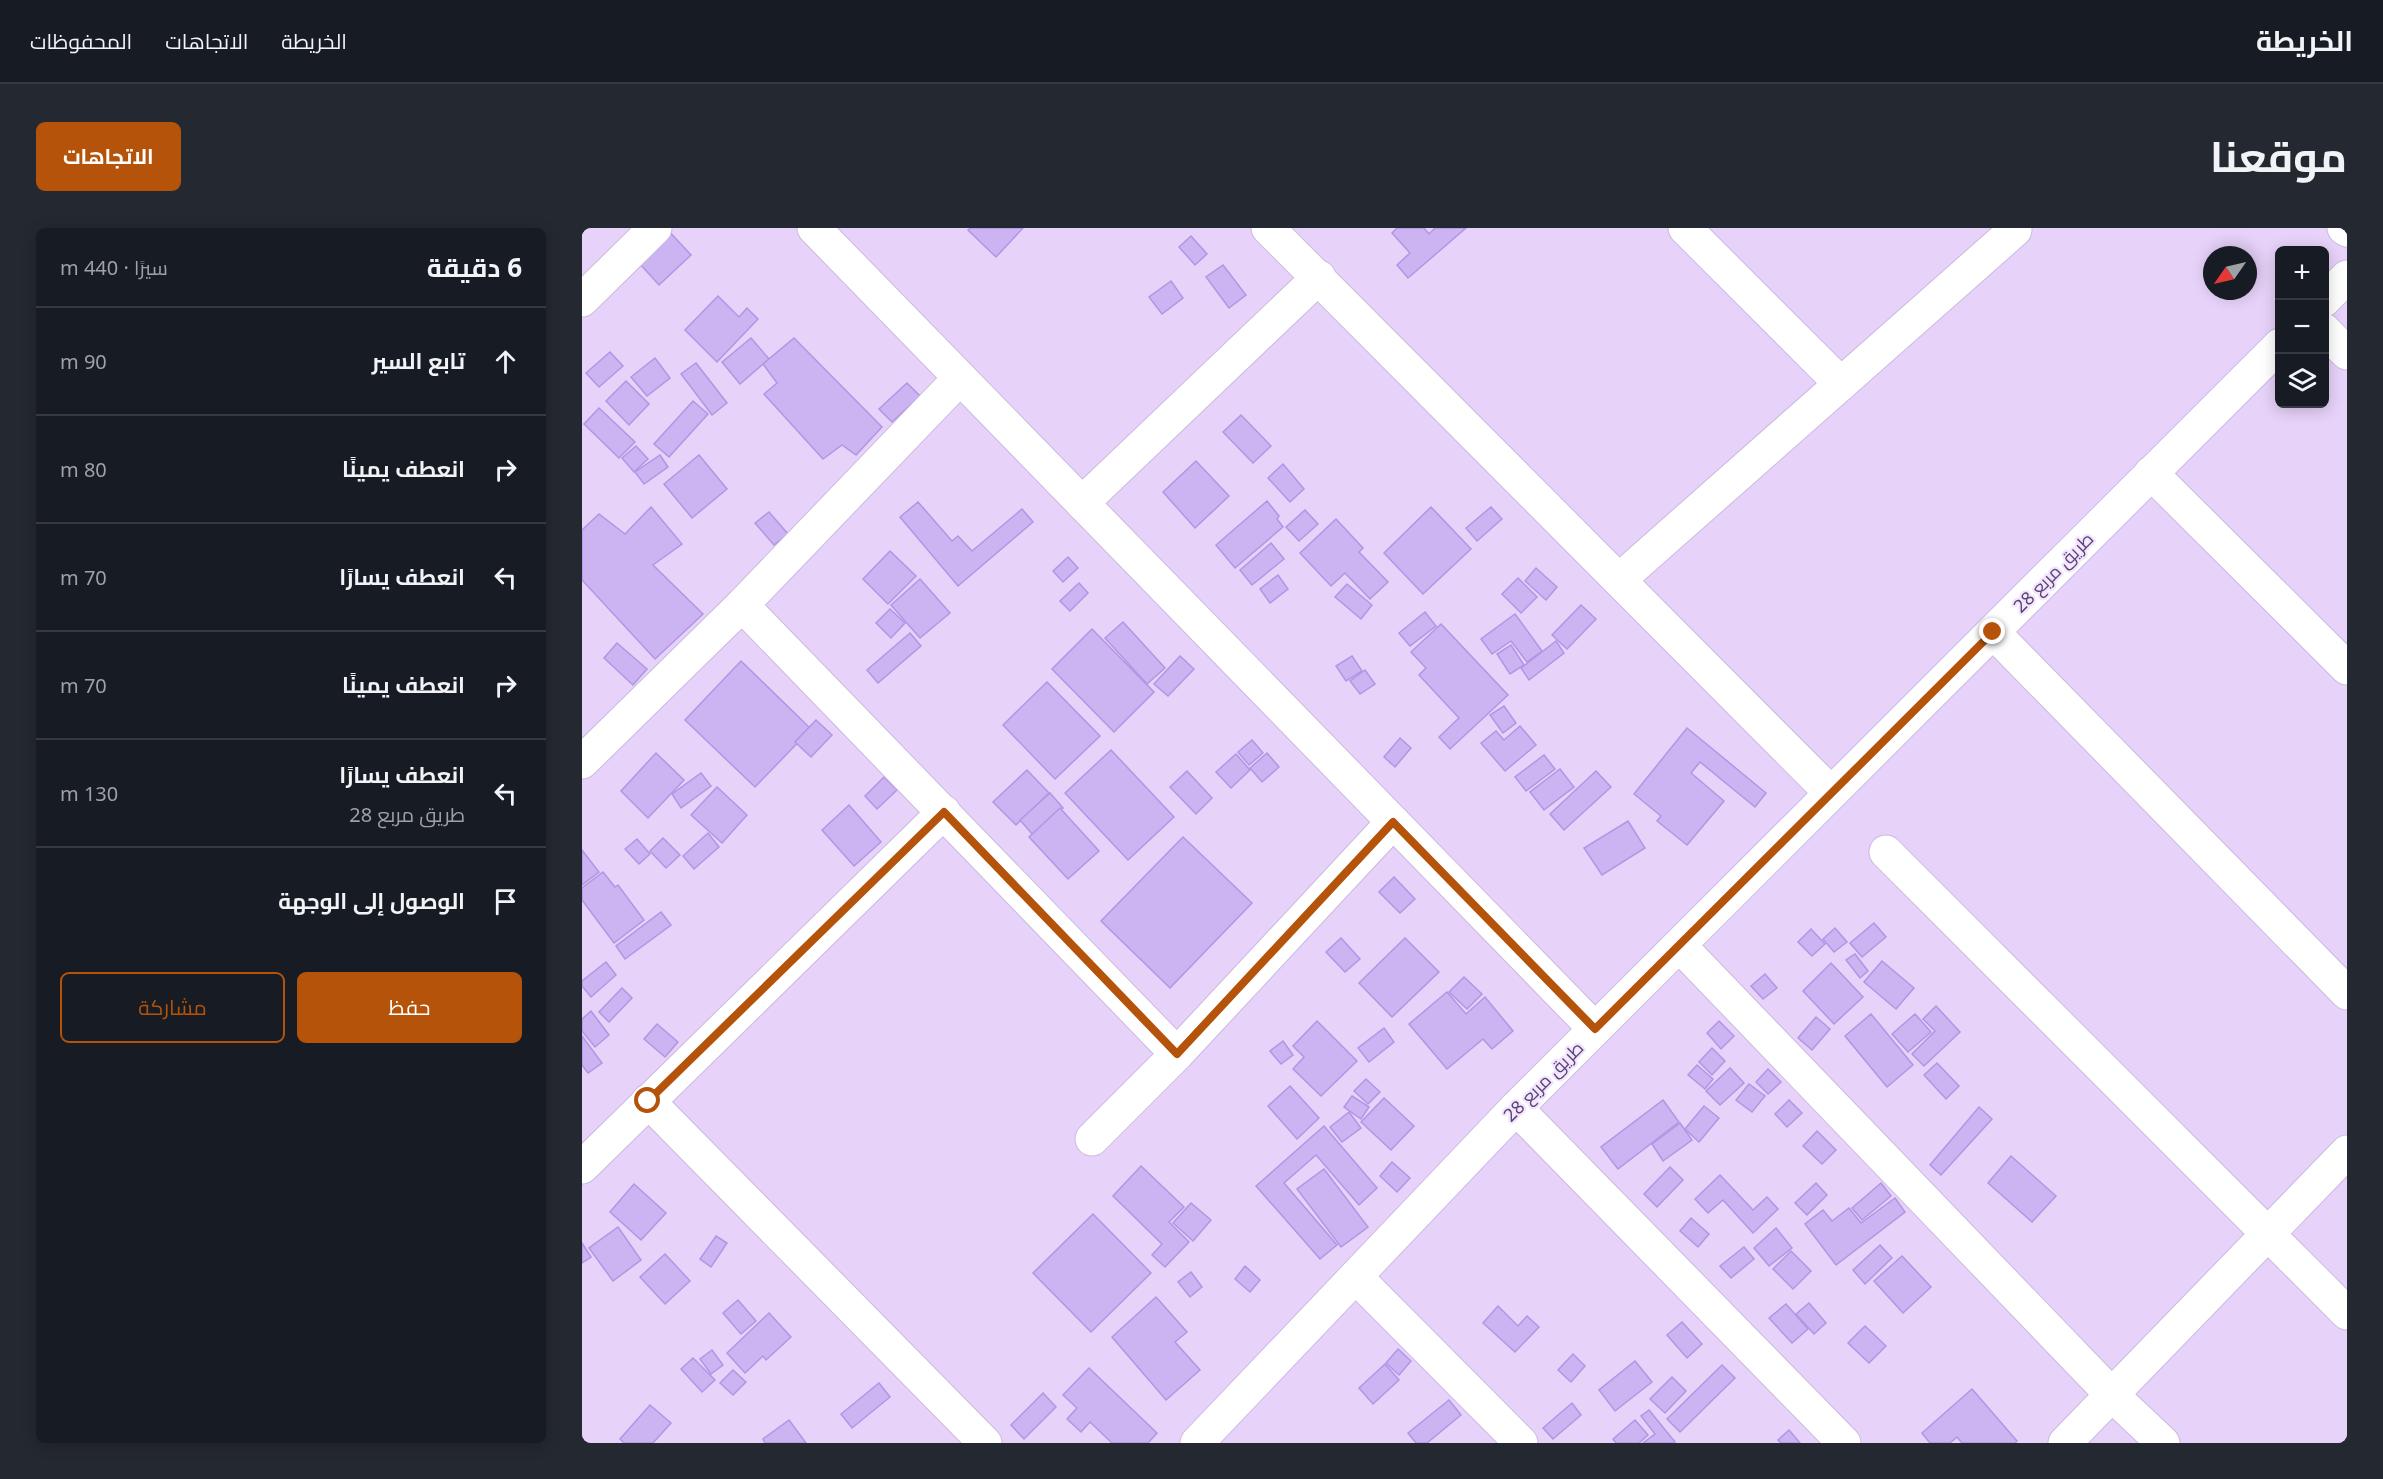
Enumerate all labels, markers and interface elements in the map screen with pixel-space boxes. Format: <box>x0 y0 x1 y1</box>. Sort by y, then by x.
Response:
text: الخريطة <box>2256 21 2353 59</box>
text: المحفوظات <box>30 27 132 55</box>
text: الاتجاهات <box>165 27 248 55</box>
text: الخريطة <box>281 27 347 55</box>
button: الاتجاهات <box>36 122 181 191</box>
text: موقعنا <box>2210 127 2347 184</box>
north arrow <box>2203 246 2257 300</box>
map controls <box>2275 246 2329 408</box>
button: + <box>2275 246 2329 300</box>
text: 6 دقيقة <box>427 249 522 285</box>
text: سيرًا · 440 m <box>60 254 168 281</box>
button: − <box>2275 300 2329 354</box>
text: تابع السير <box>372 345 465 375</box>
icon: ahead <box>489 345 522 378</box>
text: 90 m <box>60 348 107 375</box>
button: layers <box>2275 354 2329 408</box>
text: انعطف يمينًا <box>342 453 465 483</box>
icon: right <box>489 453 522 486</box>
text: 80 m <box>60 456 107 483</box>
street label: طريق مربع 28 <box>2008 527 2099 618</box>
text: انعطف يسارًا <box>339 561 465 591</box>
icon: left <box>489 561 522 594</box>
text: 70 m <box>60 564 107 591</box>
route end <box>1979 618 2005 644</box>
text: انعطف يمينًا <box>342 669 465 699</box>
icon: right <box>489 669 522 702</box>
text: 70 m <box>60 672 107 699</box>
text: انعطف يسارًا <box>339 759 465 789</box>
icon: left <box>489 777 522 810</box>
text: 130 m <box>60 780 118 807</box>
text: طريق مربع 28 <box>349 801 465 828</box>
text: الوصول إلى الوجهة <box>278 885 465 915</box>
icon: arrive <box>489 885 522 918</box>
button: مشاركة <box>60 972 285 1043</box>
button: حفظ <box>297 972 522 1043</box>
street label: طريق مربع 28 <box>1498 1036 1589 1127</box>
route start <box>634 1087 660 1113</box>

